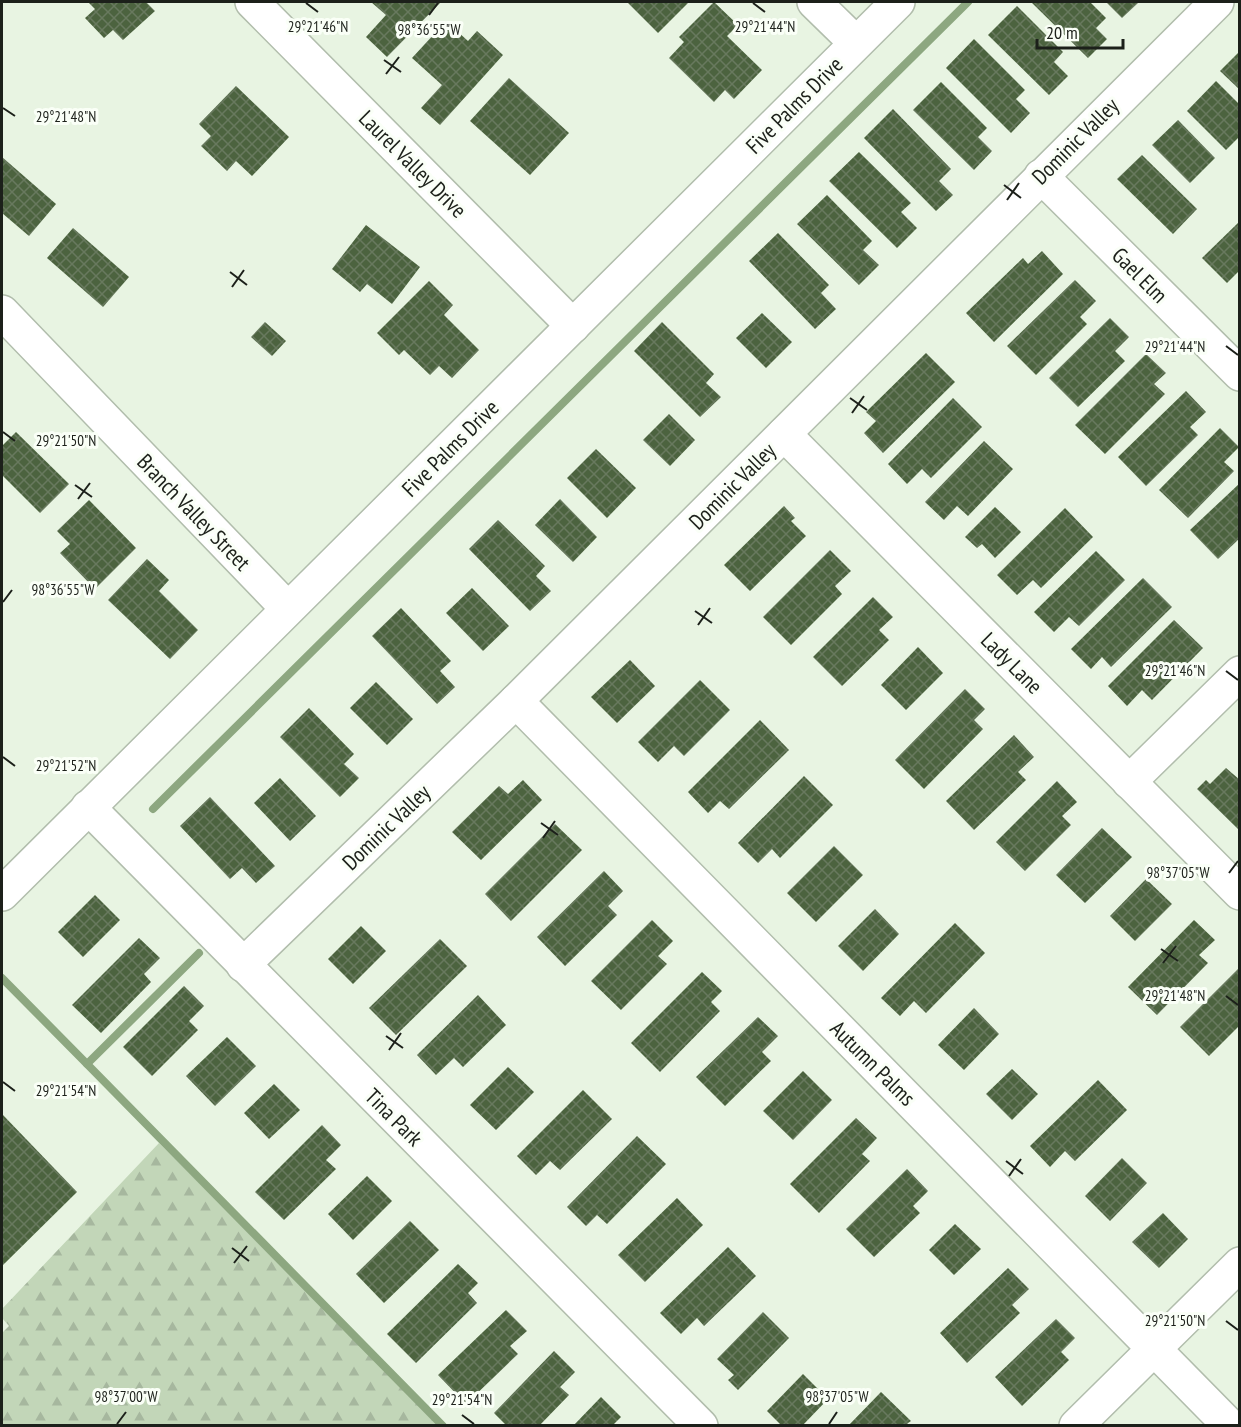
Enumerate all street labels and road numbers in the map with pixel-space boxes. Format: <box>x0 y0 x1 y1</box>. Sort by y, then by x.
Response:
street label: Five Palms Drive <box>740 51 848 159</box>
street label: Dominic Valley <box>1026 91 1125 190</box>
street label: Laurel Valley Drive <box>353 104 473 224</box>
street label: Gael Elm <box>1106 241 1174 309</box>
street label: Five Palms Drive <box>396 394 504 502</box>
street label: Dominic Valley <box>683 436 782 535</box>
street label: Branch Valley Street <box>131 448 257 576</box>
street label: Lady Lane <box>975 626 1049 700</box>
street label: Dominic Valley <box>336 778 436 876</box>
street label: Autumn Palms <box>824 1014 922 1112</box>
street label: Tina Park <box>359 1082 429 1152</box>

